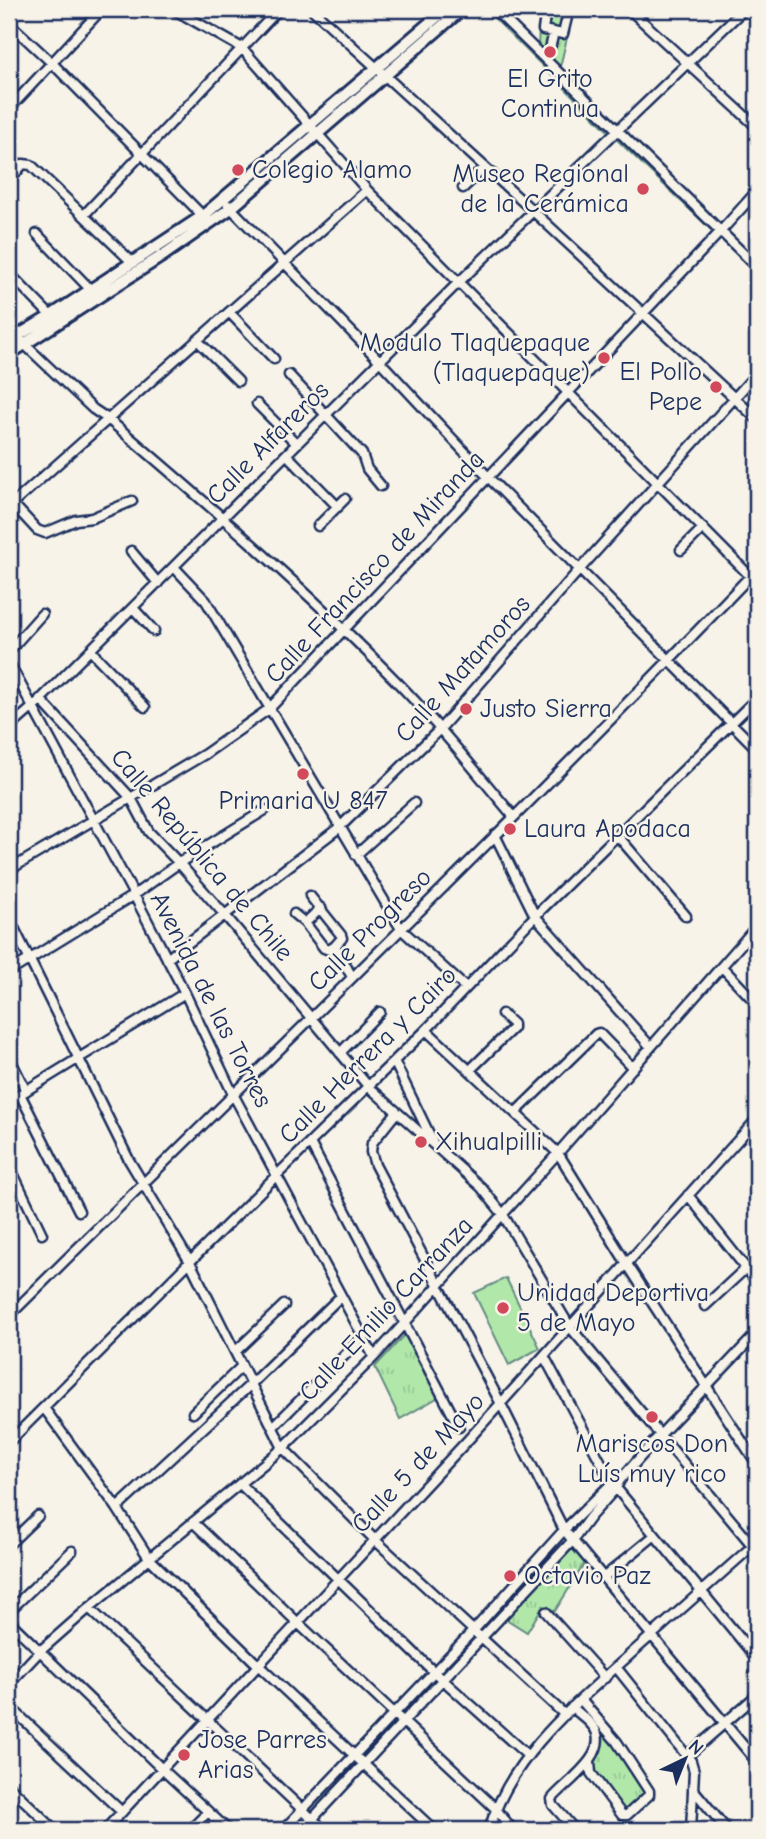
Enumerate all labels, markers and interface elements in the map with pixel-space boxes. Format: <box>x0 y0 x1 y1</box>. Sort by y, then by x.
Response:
marker: El Grito Continua <box>542 44 558 60</box>
place label: El Grito Continua <box>501 64 599 124</box>
place label: Colegio Alamo <box>252 155 412 185</box>
place label: Museo Regional de la Cerámica <box>453 159 629 219</box>
marker: Colegio Alamo <box>230 162 246 178</box>
marker: Museo Regional de la Cerámica <box>635 181 651 197</box>
place label: Modulo Tlaquepaque (Tlaquepaque) <box>360 328 590 388</box>
marker: Modulo Tlaquepaque (Tlaquepaque) <box>596 350 612 366</box>
place label: El Pollo Pepe <box>620 357 702 417</box>
street label: Calle Alfareros <box>201 376 335 510</box>
marker: El Pollo Pepe <box>708 379 724 395</box>
street label: Calle Francisco de Miranda <box>259 444 491 690</box>
street label: Calle Matamoros <box>389 589 537 749</box>
place label: Justo Sierra <box>480 694 612 724</box>
marker: Justo Sierra <box>458 701 474 717</box>
street label: Calle República de Chile <box>104 743 300 967</box>
marker: Primaria U 847 <box>295 766 311 782</box>
place label: Primaria U 847 <box>219 786 387 816</box>
place label: Laura Apodaca <box>524 814 691 844</box>
marker: Laura Apodaca <box>502 821 518 837</box>
street label: Calle Progreso <box>302 862 438 998</box>
street label: Avenida de las Torres <box>144 887 278 1113</box>
street label: Calle Herrera y Cairo <box>273 960 463 1150</box>
place label: Xihualpilli <box>435 1127 542 1157</box>
marker: Xihualpilli <box>413 1134 429 1150</box>
street label: Calle Emilio Carranza <box>293 1211 479 1407</box>
place label: Unidad Deportiva 5 de Mayo <box>517 1278 709 1338</box>
marker: Unidad Deportiva 5 de Mayo <box>495 1300 511 1316</box>
street label: Calle 5 de Mayo <box>345 1387 491 1539</box>
marker: Mariscos Don Luís muy rico <box>644 1409 660 1425</box>
place label: Mariscos Don Luís muy rico <box>576 1429 728 1489</box>
place label: Octavio Paz <box>524 1561 651 1591</box>
marker: Octavio Paz <box>502 1568 518 1584</box>
north arrow <box>650 1724 720 1794</box>
place label: Jose Parres Arias <box>198 1725 327 1785</box>
text: N <box>684 1735 708 1760</box>
marker: Jose Parres Arias <box>176 1747 192 1763</box>

